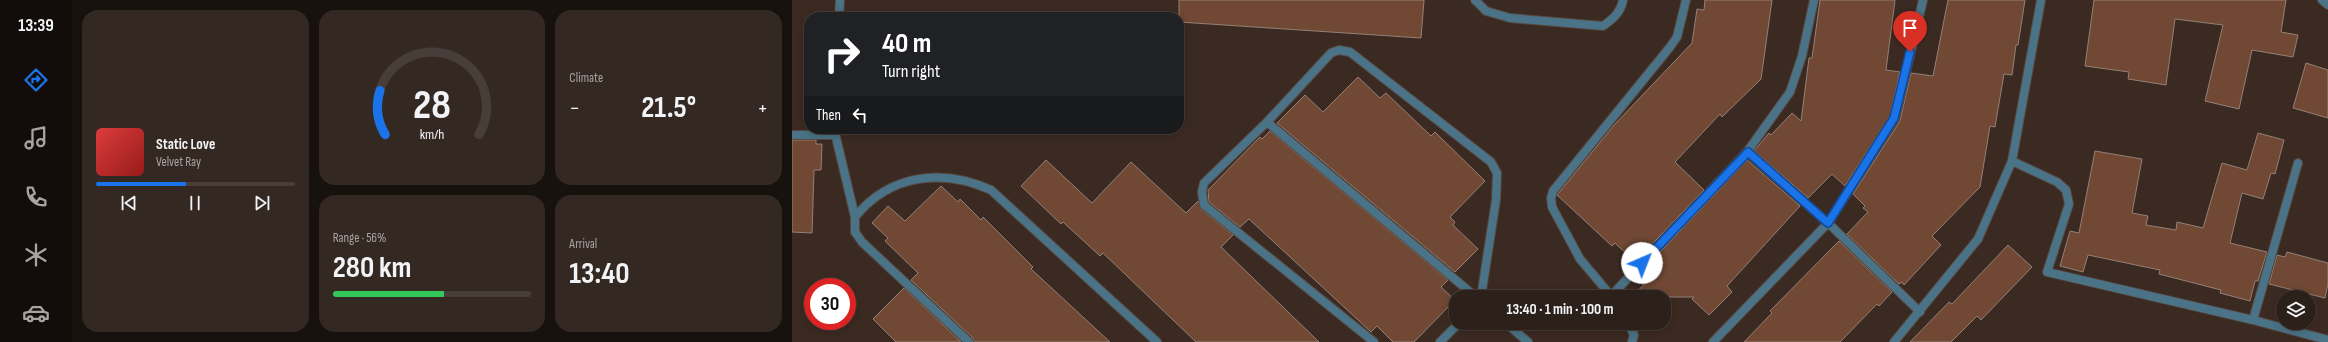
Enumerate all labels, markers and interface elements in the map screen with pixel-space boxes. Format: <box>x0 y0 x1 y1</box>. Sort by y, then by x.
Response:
pin <box>1893 11 1927 52</box>
text: 13:39 <box>18 15 54 36</box>
icon: arrive <box>1899 17 1921 39</box>
text: 40 m <box>882 27 931 60</box>
icon: right <box>816 28 868 80</box>
text: Turn right <box>882 61 940 82</box>
icon: directions <box>22 66 50 94</box>
text: Climate <box>569 70 603 86</box>
text: 28 <box>413 81 451 130</box>
text: 21.5° <box>641 90 696 126</box>
text: − <box>569 95 580 122</box>
text: + <box>757 95 768 122</box>
icon: left <box>849 104 871 126</box>
text: Then <box>816 106 841 125</box>
icon: music <box>22 124 50 152</box>
text: km/h <box>420 126 444 143</box>
text: Static Love <box>156 135 215 154</box>
text: Velvet Ray <box>156 154 201 170</box>
icon: phone <box>22 183 50 211</box>
icon: previous <box>118 192 140 214</box>
icon: pause <box>184 192 206 214</box>
icon: next <box>251 192 273 214</box>
text: Range · 56% <box>333 230 386 246</box>
text: Arrival <box>569 236 597 252</box>
icon: climate <box>22 241 50 269</box>
position arrow <box>1621 242 1663 284</box>
text: 280 km <box>333 250 411 286</box>
text: 13:40 <box>569 256 629 292</box>
speed limit sign: 30 <box>804 278 856 330</box>
map controls <box>2276 290 2316 330</box>
button: layers <box>2276 290 2316 330</box>
icon: car <box>22 299 50 327</box>
text: 13:40 · 1 min · 100 m <box>1507 300 1613 319</box>

